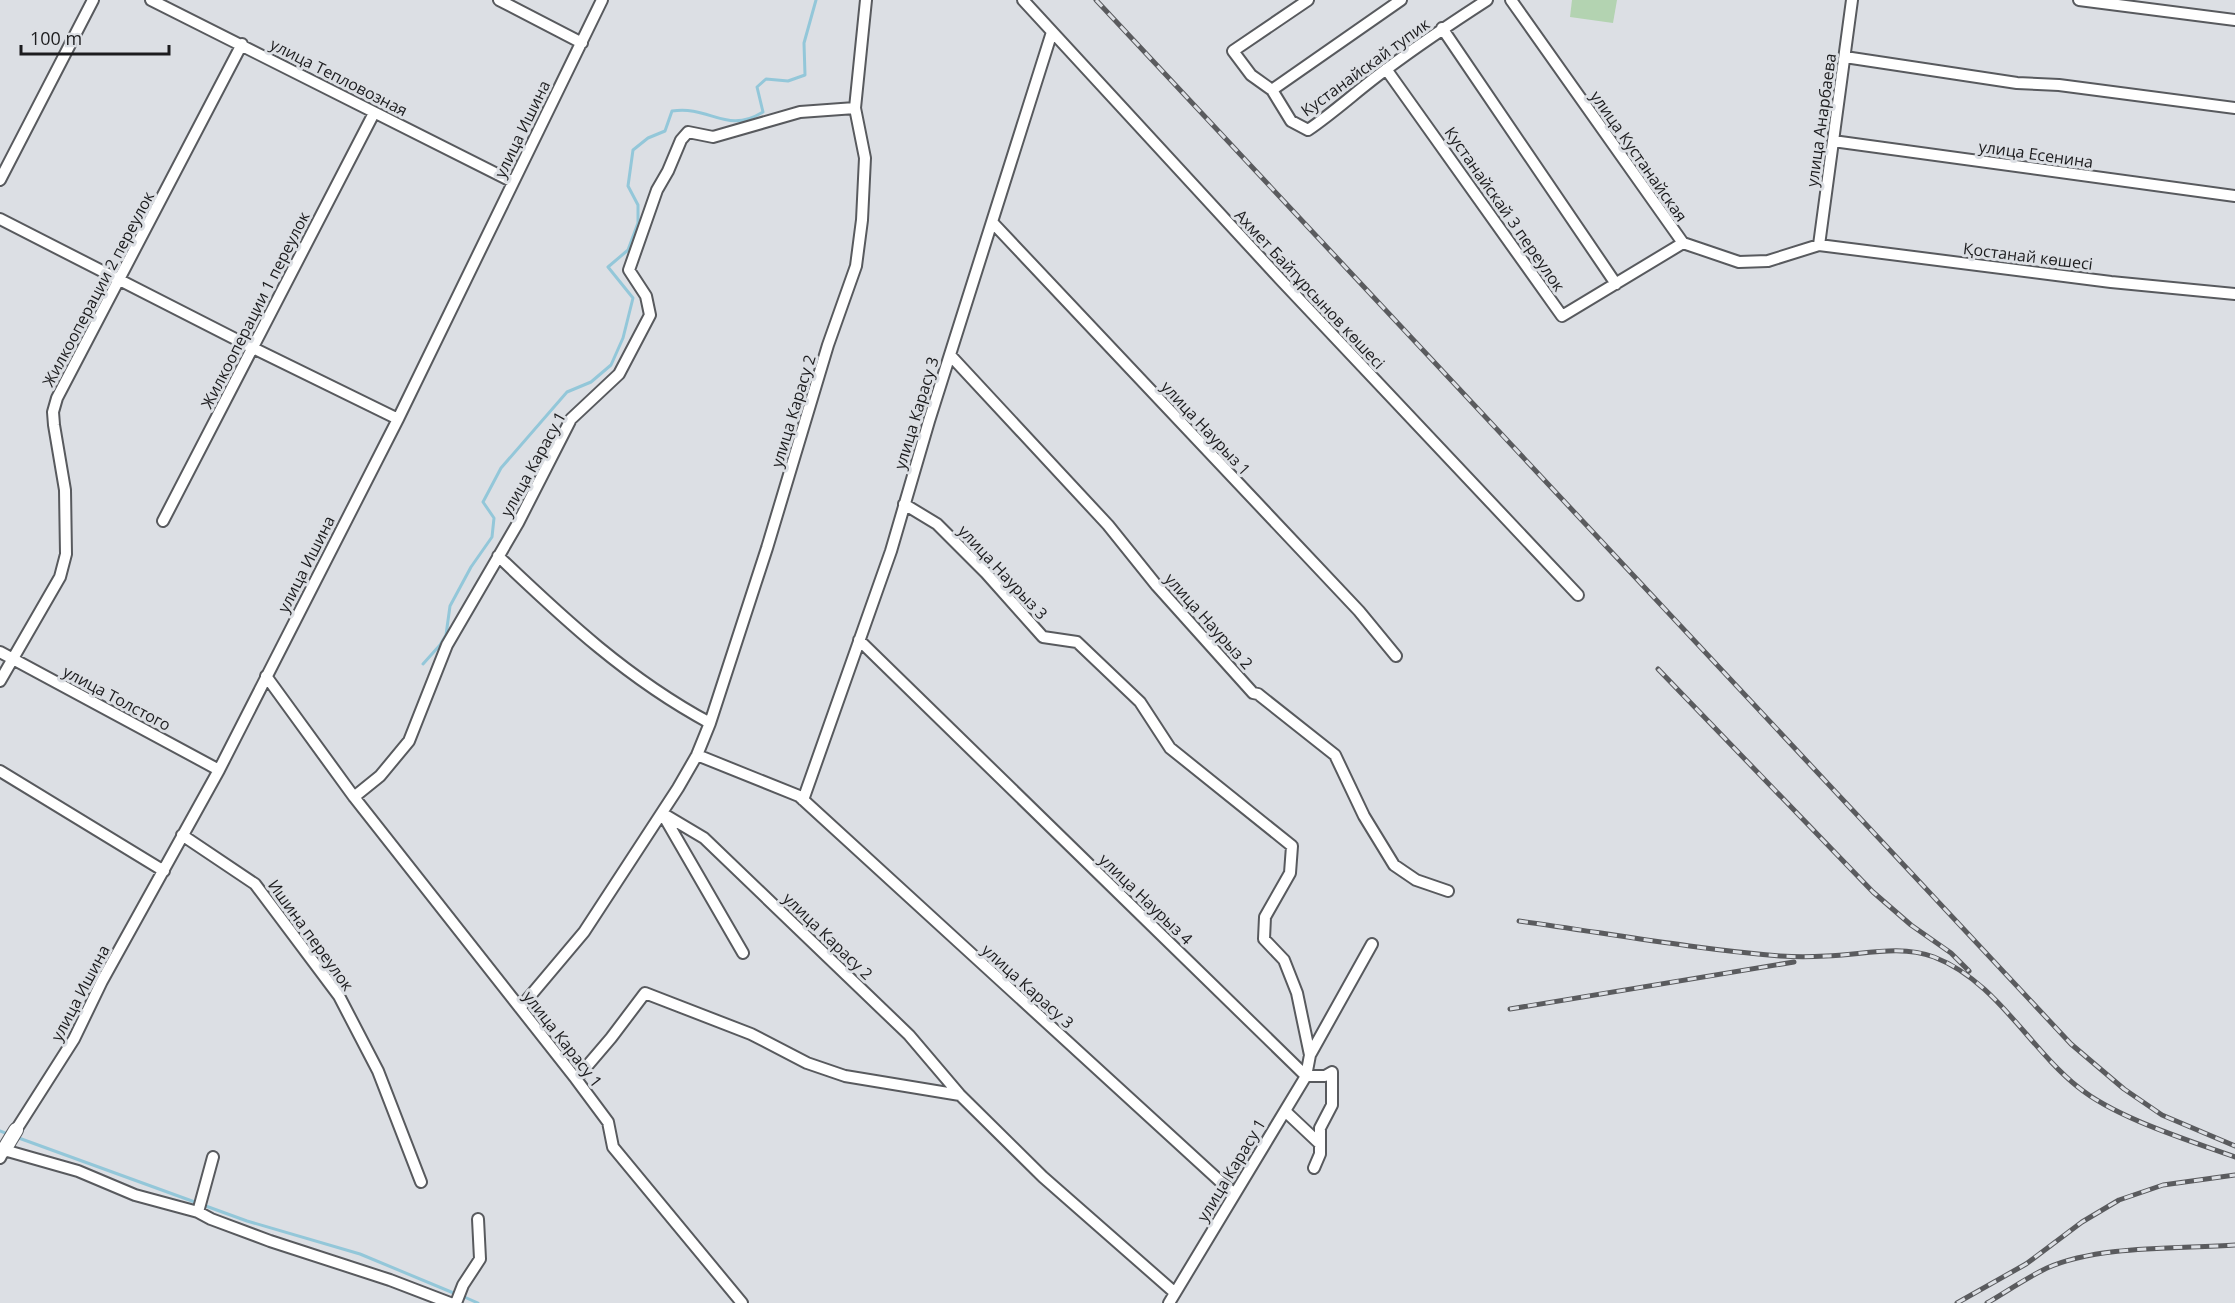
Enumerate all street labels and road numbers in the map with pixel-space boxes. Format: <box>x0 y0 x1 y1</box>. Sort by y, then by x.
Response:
street label: Кустанайскай тупик <box>1296 12 1434 121</box>
street label: улица Тепловозная <box>267 33 411 121</box>
street label: улица Анарбаева <box>1801 52 1841 188</box>
street label: улица Ишина <box>489 77 555 181</box>
street label: улица Кустанайская <box>1585 86 1693 226</box>
street label: Кустанайскай 3 переулок <box>1440 122 1571 296</box>
street label: улица Есенина <box>1977 135 2095 173</box>
street label: Жилкооперации 2 переулок <box>37 187 159 391</box>
street label: Ахмет Байтұрсынов көшесі <box>1230 204 1390 374</box>
street label: Жилкооперации 1 переулок <box>196 207 315 412</box>
street label: Қостанай көшесі <box>1962 237 2094 275</box>
street label: улица Карасу 2 <box>765 352 821 470</box>
street label: улица Карасу 3 <box>888 354 944 472</box>
street label: улица Наурыз 1 <box>1156 376 1256 480</box>
street label: улица Карасу 1 <box>495 408 571 520</box>
street label: улица Ишина <box>272 512 340 616</box>
street label: улица Наурыз 3 <box>953 520 1053 624</box>
street label: улица Наурыз 2 <box>1160 568 1258 674</box>
street label: улица Толстого <box>59 660 175 736</box>
street label: улица Наурыз 4 <box>1094 849 1198 949</box>
street label: Ишина переулок <box>263 875 359 996</box>
street label: улица Карасу 2 <box>778 888 878 984</box>
street label: улица Карасу 3 <box>977 939 1079 1033</box>
street label: улица Ишина <box>45 941 115 1045</box>
street label: улица Карасу 1 <box>518 986 608 1092</box>
street label: улица Карасу 1 <box>1192 1114 1270 1226</box>

